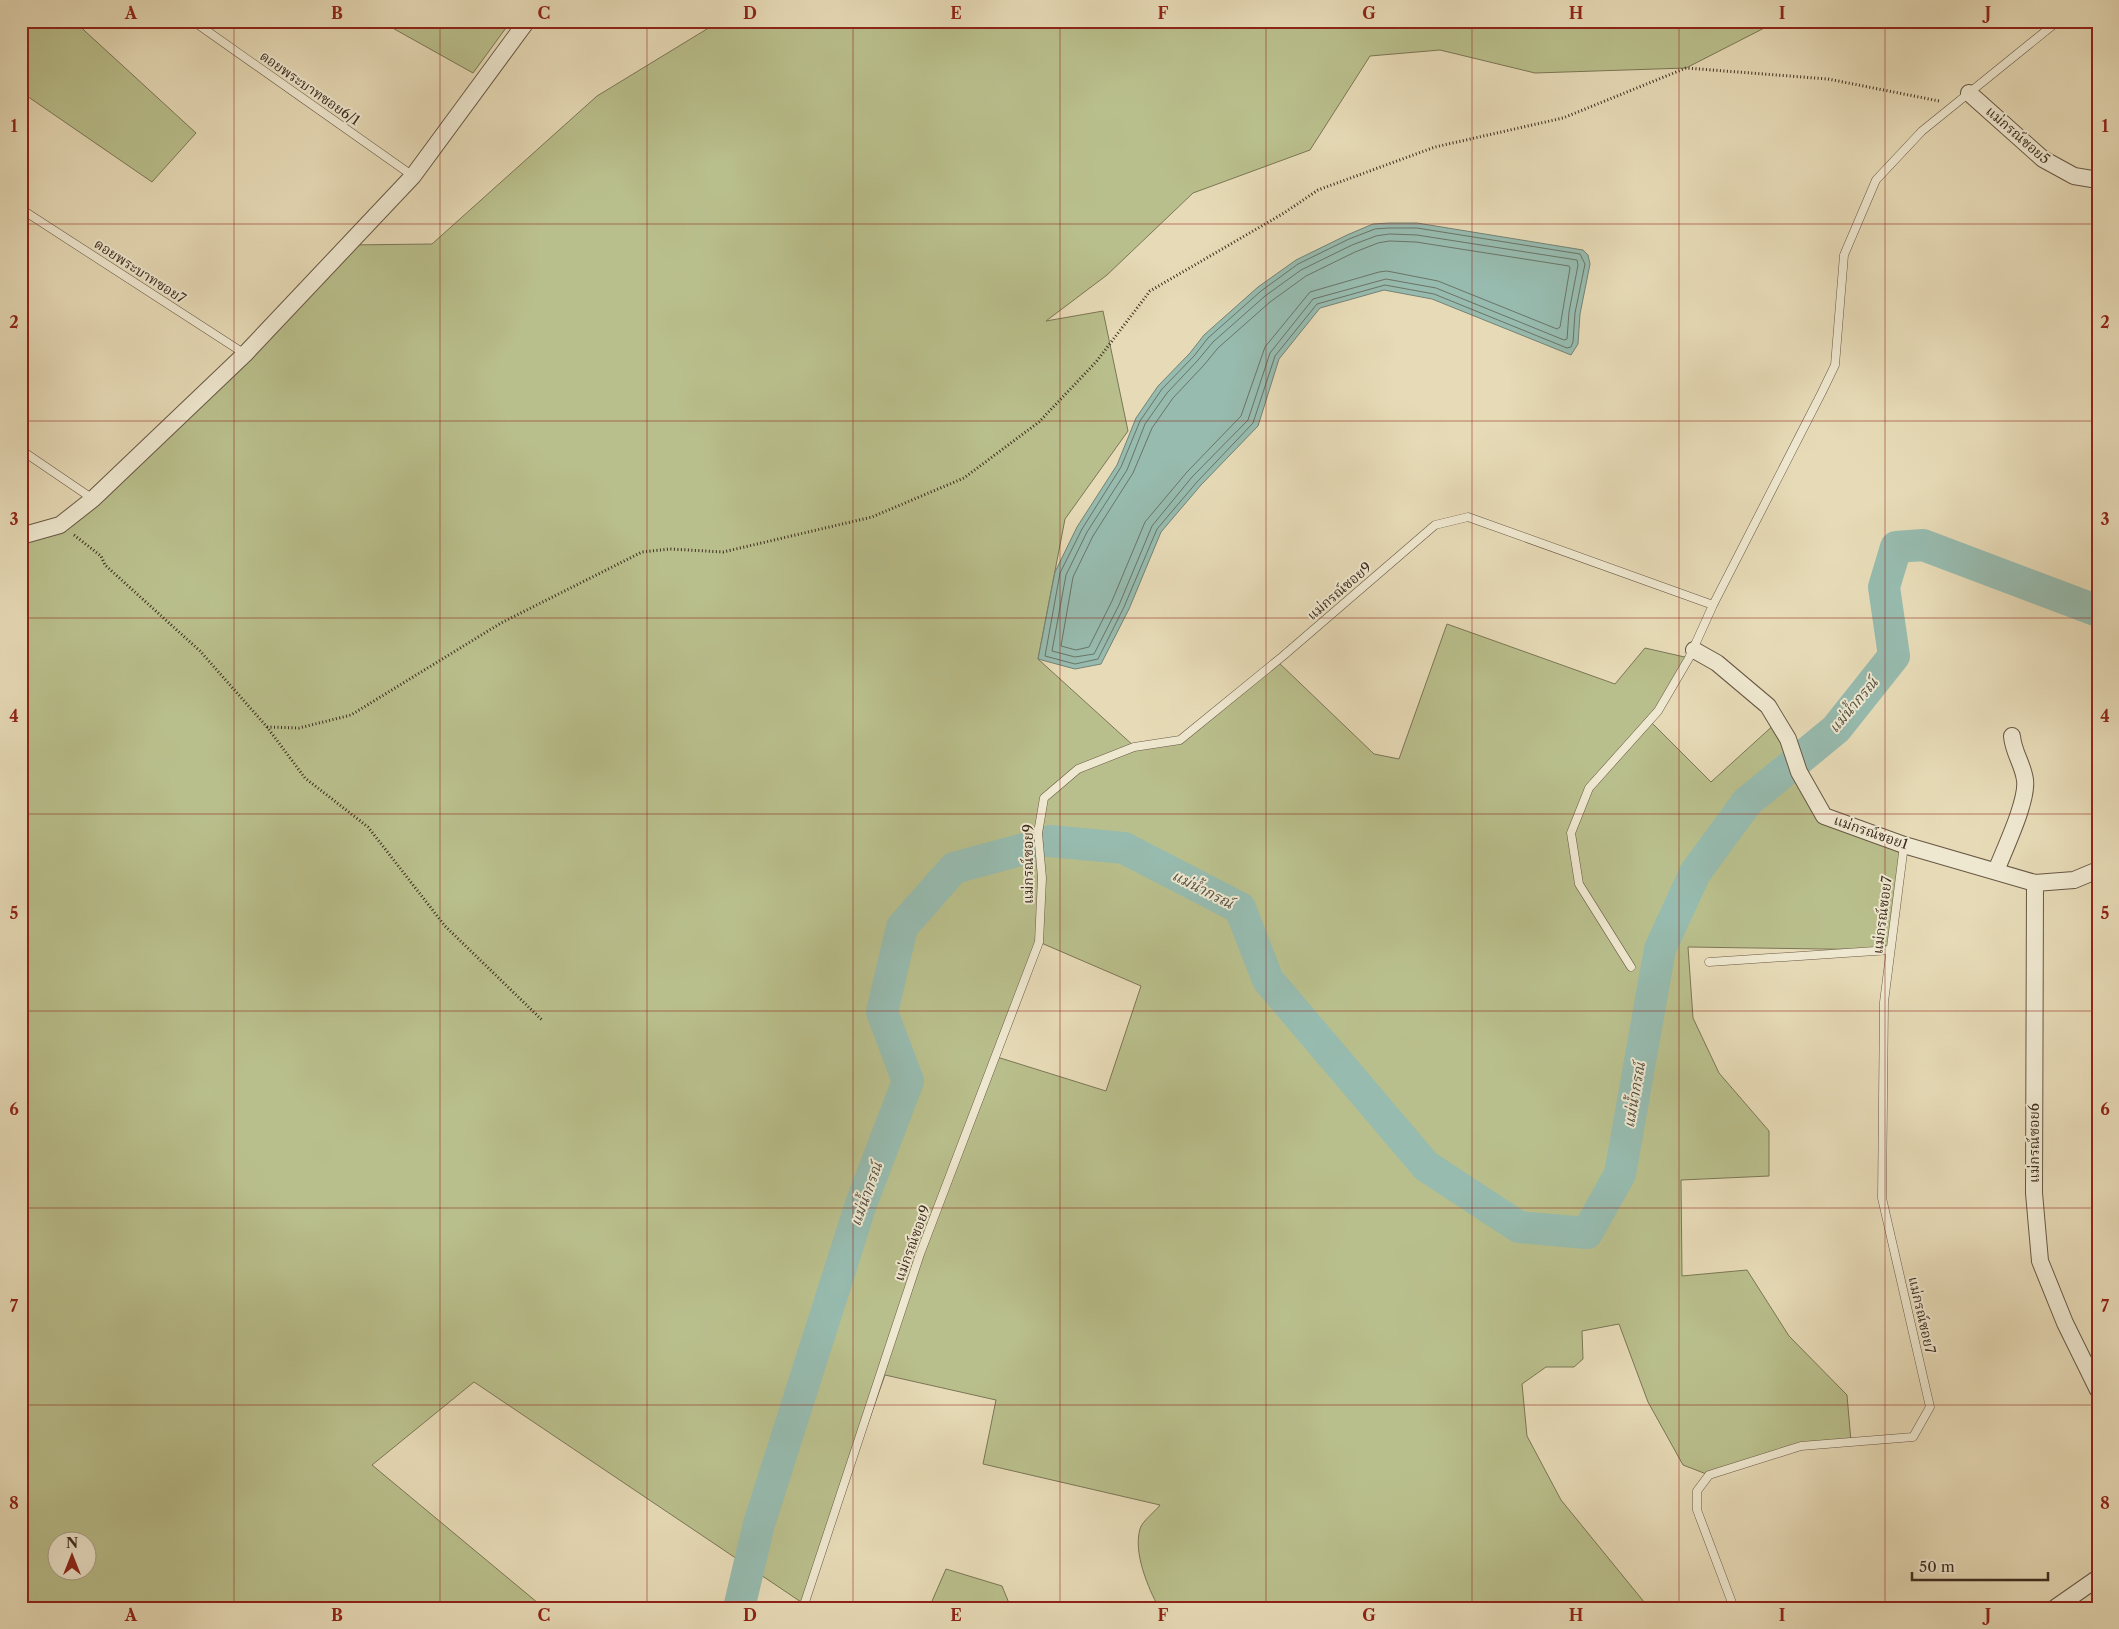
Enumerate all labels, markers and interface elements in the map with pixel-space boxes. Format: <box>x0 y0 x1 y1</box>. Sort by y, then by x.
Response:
text: A <box>124 3 138 23</box>
text: B <box>331 3 343 23</box>
text: C <box>538 3 550 23</box>
text: D <box>743 3 757 23</box>
text: E <box>950 3 962 23</box>
text: F <box>1158 3 1169 23</box>
text: G <box>1362 3 1376 23</box>
text: H <box>1569 3 1583 23</box>
text: I <box>1779 3 1786 23</box>
text: J <box>1982 3 1991 23</box>
street label: ดอยพระบาทซอย6/1 <box>256 47 364 129</box>
street label: แม่กรณ์ซอย5 <box>1982 102 2054 168</box>
text: 1 <box>10 116 18 136</box>
text: 1 <box>2101 116 2109 136</box>
street label: ดอยพระบาทซอย7 <box>91 235 189 307</box>
text: 2 <box>9 312 19 332</box>
text: 2 <box>2100 312 2110 332</box>
text: 3 <box>9 509 19 529</box>
text: 3 <box>2100 509 2110 529</box>
street label: แม่กรณ์ซอย9 <box>1303 558 1375 624</box>
water label: แม่น้ำกรณ์ <box>1824 671 1883 737</box>
text: 4 <box>9 706 19 726</box>
text: 4 <box>2100 706 2110 726</box>
street label: แม่กรณ์ซอย1 <box>1831 811 1911 853</box>
street label: แม่กรณ์ซอย9 <box>1019 824 1037 904</box>
water label: แม่น้ำกรณ์ <box>1169 865 1239 914</box>
street label: แม่กรณ์ซอย7 <box>1868 875 1896 955</box>
text: 5 <box>10 903 19 923</box>
text: 5 <box>2101 903 2110 923</box>
water label: แม่น้ำกรณ์ <box>1618 1058 1650 1129</box>
text: 6 <box>9 1099 19 1119</box>
text: 6 <box>2100 1099 2110 1119</box>
street label: แม่กรณ์ซอย6 <box>2025 1103 2043 1183</box>
water label: แม่น้ำกรณ์ <box>845 1157 887 1229</box>
street label: แม่กรณ์ซอย9 <box>890 1202 934 1284</box>
street label: แม่กรณ์ซอย7 <box>1904 1275 1940 1355</box>
text: 7 <box>10 1296 19 1316</box>
text: 7 <box>2101 1296 2110 1316</box>
text: 8 <box>9 1493 19 1513</box>
text: 8 <box>2100 1493 2110 1513</box>
north arrow <box>48 1532 98 1582</box>
text: N <box>66 1534 78 1552</box>
scale bar <box>1912 1549 2048 1581</box>
text: 50 m <box>1919 1557 1955 1576</box>
text: A <box>124 1605 138 1625</box>
text: B <box>331 1605 343 1625</box>
text: C <box>538 1605 550 1625</box>
text: D <box>743 1605 757 1625</box>
text: E <box>950 1605 962 1625</box>
text: F <box>1158 1605 1169 1625</box>
text: G <box>1362 1605 1376 1625</box>
text: H <box>1569 1605 1583 1625</box>
text: I <box>1779 1605 1786 1625</box>
text: J <box>1982 1605 1991 1625</box>

